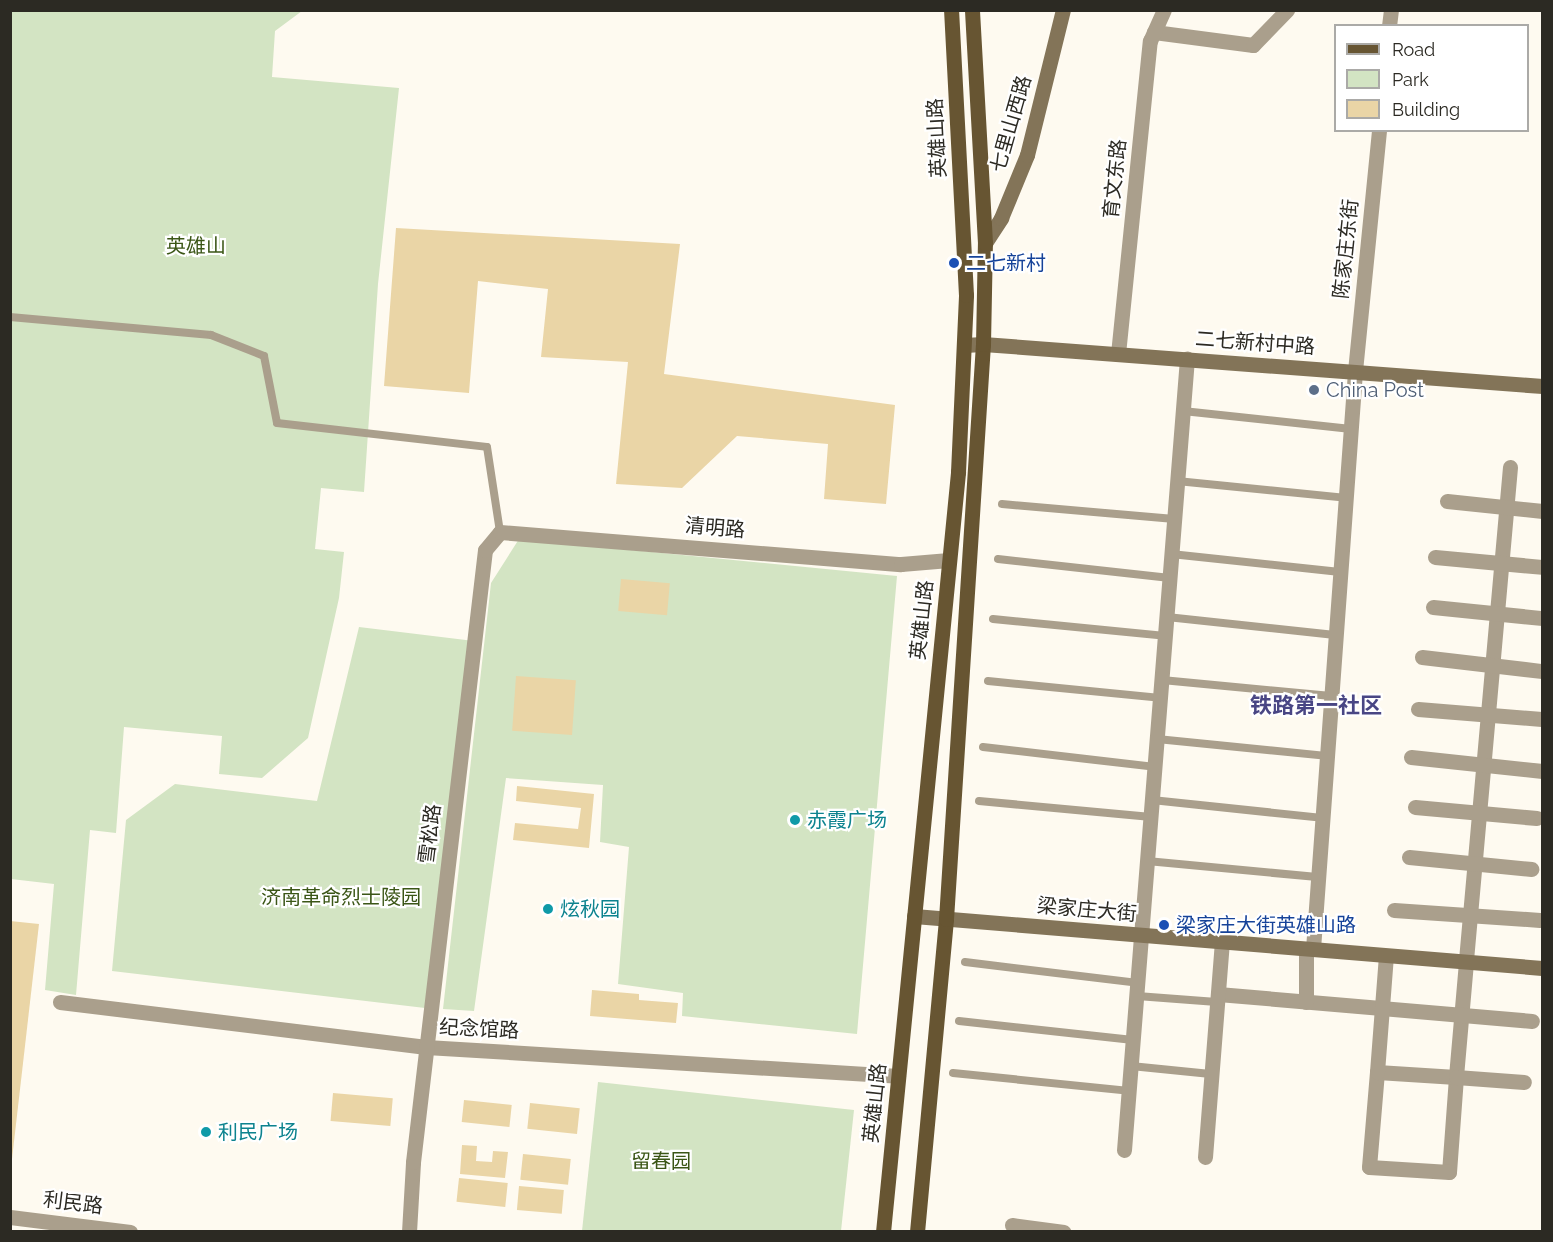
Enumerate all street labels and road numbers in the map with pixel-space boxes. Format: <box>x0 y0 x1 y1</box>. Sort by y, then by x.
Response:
street label: 七里山西路 <box>986 73 1036 175</box>
street label: 英雄山路 <box>923 97 951 179</box>
street label: 育文东路 <box>1099 138 1131 220</box>
street label: 陈家庄东街 <box>1329 198 1363 300</box>
street label: 二七新村中路 <box>1194 327 1316 359</box>
street label: 清明路 <box>684 513 746 543</box>
street label: 英雄山路 <box>906 579 938 661</box>
street label: 雪松路 <box>414 803 446 865</box>
street label: 梁家庄大街 <box>1036 894 1138 926</box>
street label: 纪念馆路 <box>438 1015 520 1043</box>
street label: 英雄山路 <box>859 1062 891 1144</box>
street label: 利民路 <box>42 1187 104 1219</box>

